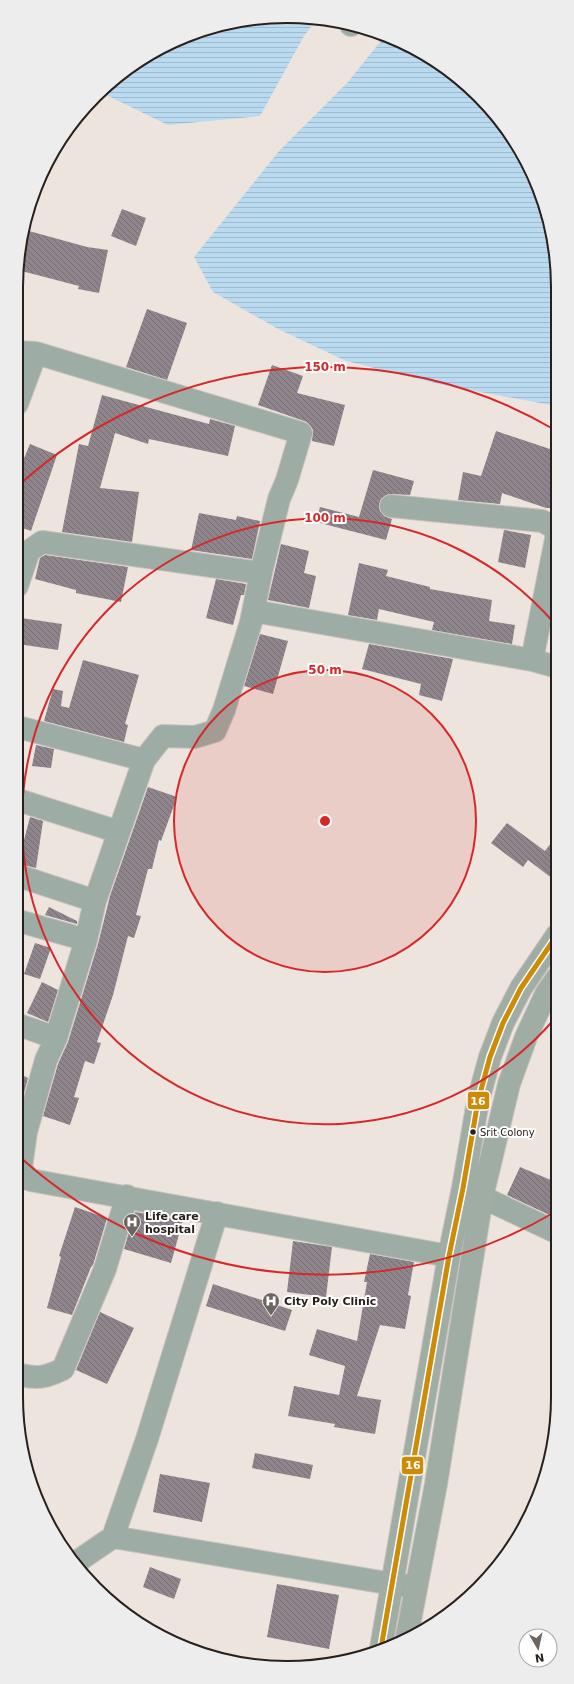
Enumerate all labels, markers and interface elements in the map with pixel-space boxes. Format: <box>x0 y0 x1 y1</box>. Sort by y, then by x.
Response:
text: 150 m <box>304 360 346 374</box>
text: 100 m <box>304 511 346 525</box>
text: 50 m <box>308 663 342 677</box>
centre of rings <box>318 814 332 828</box>
line badge: 16 <box>467 1091 490 1110</box>
text: 16 <box>470 1095 486 1108</box>
marker: Srit Colony <box>468 1127 478 1137</box>
place label: Srit Colony <box>480 1127 535 1138</box>
place label: Life care hospital <box>145 1210 199 1236</box>
hospital icon: Life care hospital <box>122 1212 142 1237</box>
hospital icon: City Poly Clinic <box>261 1291 281 1316</box>
place label: City Poly Clinic <box>284 1295 376 1308</box>
line badge: 16 <box>401 1456 424 1475</box>
text: 16 <box>405 1459 421 1472</box>
north arrow <box>518 1628 558 1668</box>
text: N <box>534 1650 545 1665</box>

